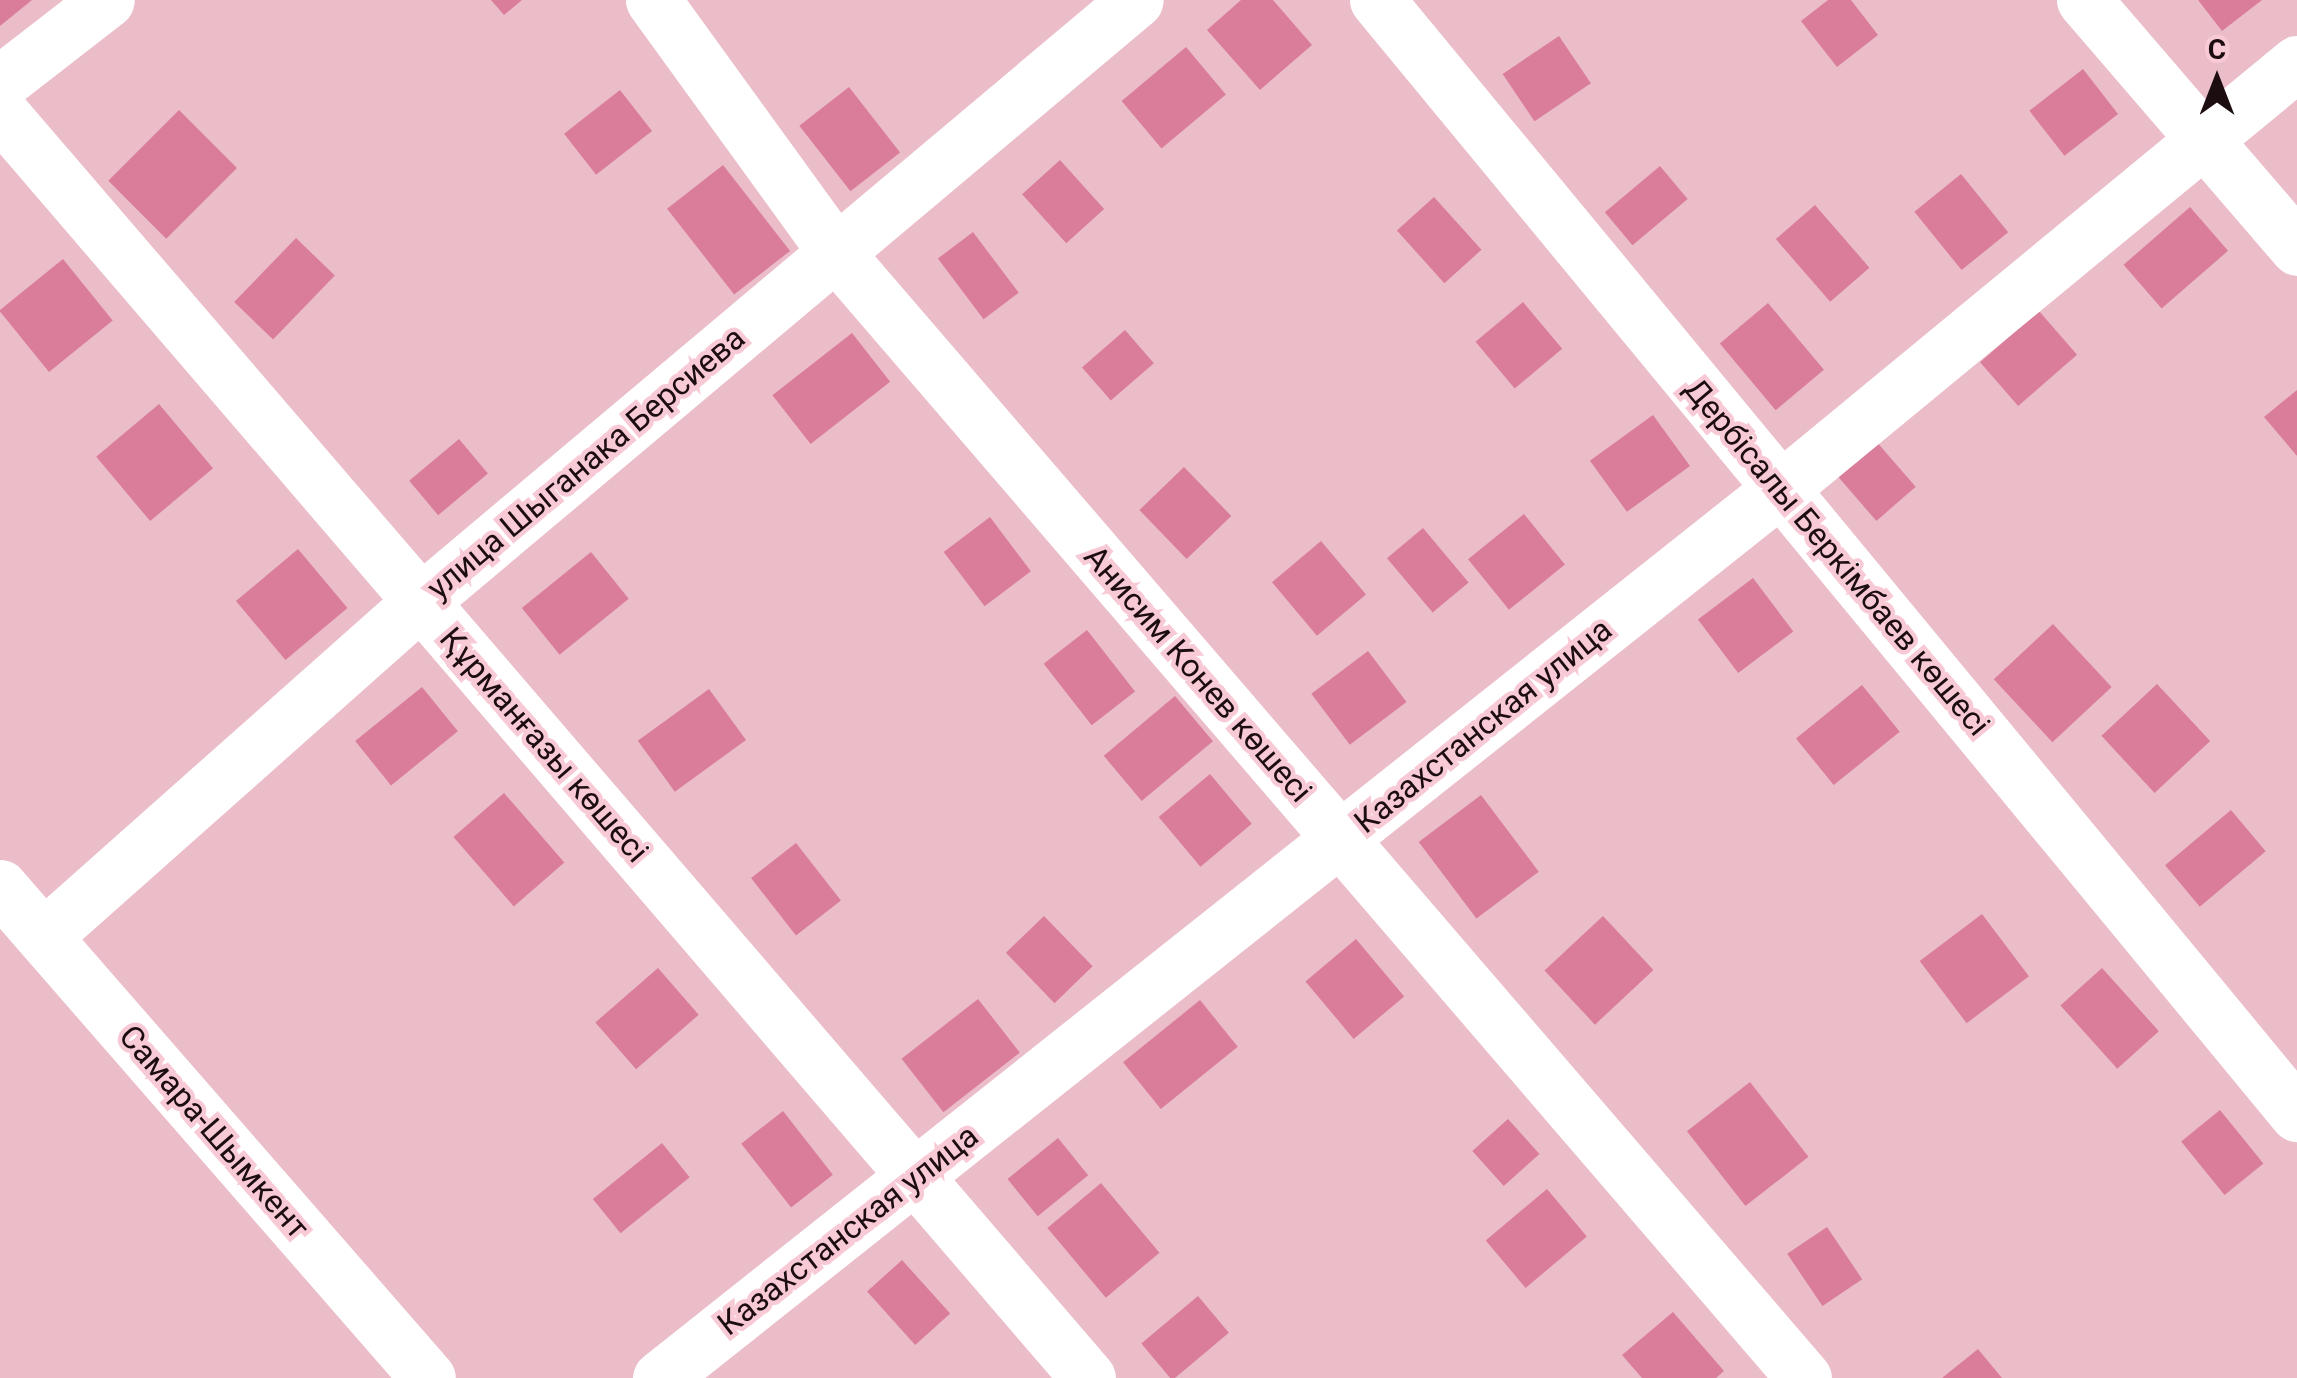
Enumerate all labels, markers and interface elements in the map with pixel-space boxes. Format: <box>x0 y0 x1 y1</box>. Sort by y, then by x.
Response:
north arrow <box>2167 30 2267 130</box>
text: С <box>2208 33 2226 66</box>
street label: улица Шыганака Берсиева <box>419 319 753 607</box>
street label: Дербісалы Беркімбаев көшесі <box>1676 370 1998 744</box>
street label: Анисим Конев көшесі <box>1076 538 1320 810</box>
street label: Казахстанская улица <box>1347 610 1619 842</box>
street label: Құрманғазы көшесі <box>432 620 656 870</box>
street label: Самара-Шымкент <box>111 1017 317 1247</box>
street label: Казахстанская улица <box>710 1116 986 1344</box>

